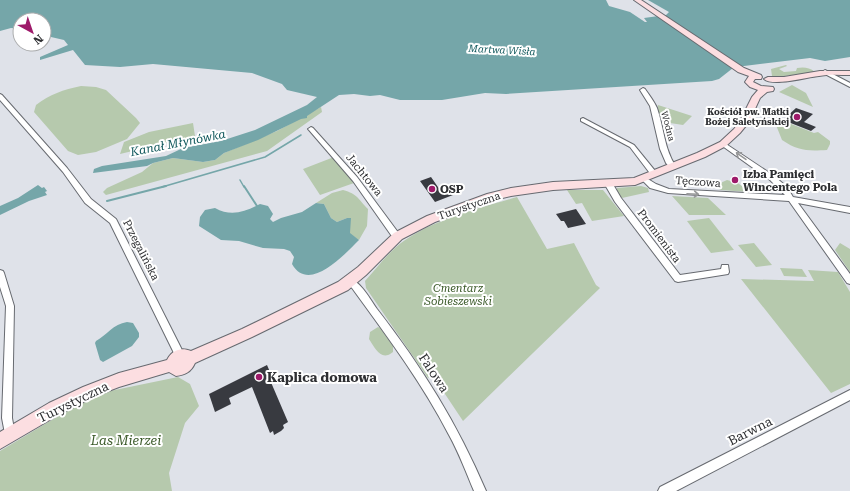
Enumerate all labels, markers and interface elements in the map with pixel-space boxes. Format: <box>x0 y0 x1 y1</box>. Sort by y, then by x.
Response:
north arrow <box>12 12 52 52</box>
text: N <box>30 32 46 47</box>
water label: Martwa Wisła <box>467 43 536 57</box>
place label: Kościół pw. Matki Bożej Saletyńskiej <box>705 107 789 127</box>
street label: Wodna <box>659 110 677 142</box>
marker: Kościół pw. Matki Bożej Saletyńskiej <box>792 112 802 122</box>
water label: Kanał Młynówka <box>128 127 227 159</box>
street label: Jachtowa <box>343 151 385 199</box>
one-way arrow <box>736 152 747 160</box>
place label: Izba Pamięci Wincentego Pola <box>743 168 838 194</box>
street label: Tęczowa <box>675 174 721 190</box>
marker: Izba Pamięci Wincentego Pola <box>730 175 740 185</box>
place label: OSP <box>440 183 464 196</box>
marker: OSP <box>427 184 437 194</box>
street label: Turystyczna <box>436 189 502 223</box>
one-way arrow <box>686 190 699 197</box>
street label: Promienista <box>635 207 683 265</box>
street label: Przegalińska <box>120 217 162 283</box>
park label: Cmentarz Sobieszewski <box>423 282 492 308</box>
street label: Falowa <box>416 351 452 395</box>
place label: Kaplica domowa <box>267 370 377 385</box>
marker: Kaplica domowa <box>254 372 264 382</box>
street label: Turystyczna <box>35 378 111 426</box>
street label: Barwna <box>725 414 775 448</box>
park label: Las Mierzei <box>90 433 161 448</box>

